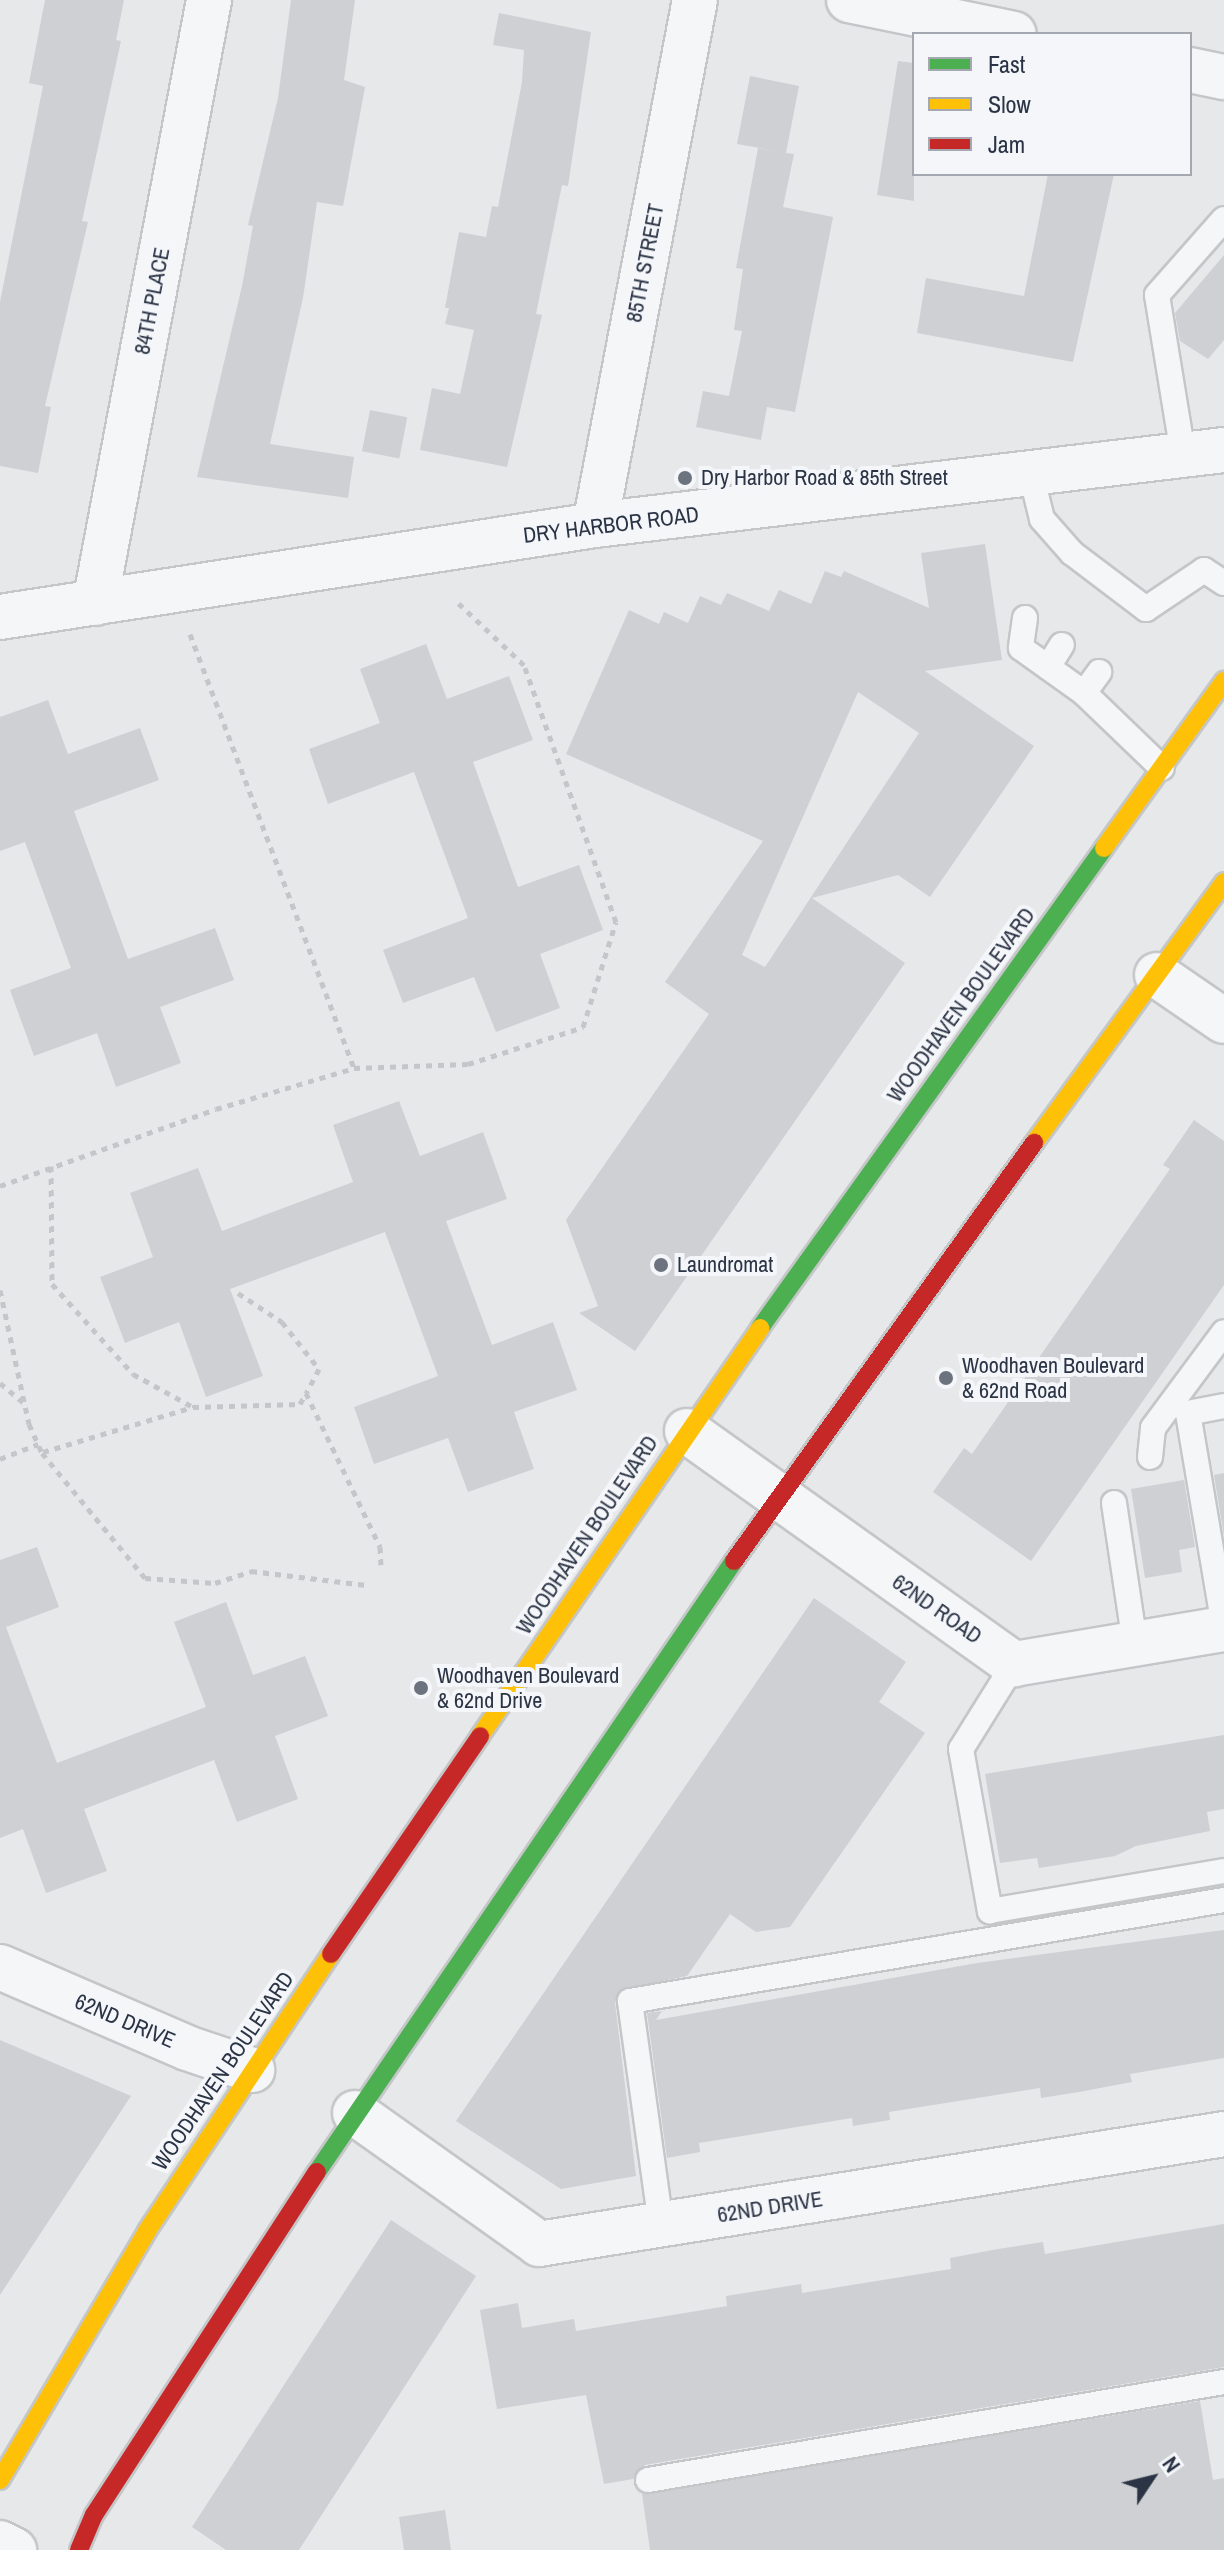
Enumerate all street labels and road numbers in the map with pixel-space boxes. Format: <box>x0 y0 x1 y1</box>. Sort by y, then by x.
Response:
street label: 85TH STREET <box>621 201 669 325</box>
street label: 84TH PLACE <box>129 245 175 357</box>
street label: DRY HARBOR ROAD <box>522 501 700 549</box>
street label: WOODHAVEN BOULEVARD <box>882 903 1040 1107</box>
street label: WOODHAVEN BOULEVARD <box>511 1431 663 1639</box>
street label: 62ND ROAD <box>887 1569 987 1649</box>
street label: WOODHAVEN BOULEVARD <box>147 1967 299 2175</box>
street label: 62ND DRIVE <box>71 1988 179 2054</box>
street label: 62ND DRIVE <box>715 2186 825 2228</box>

